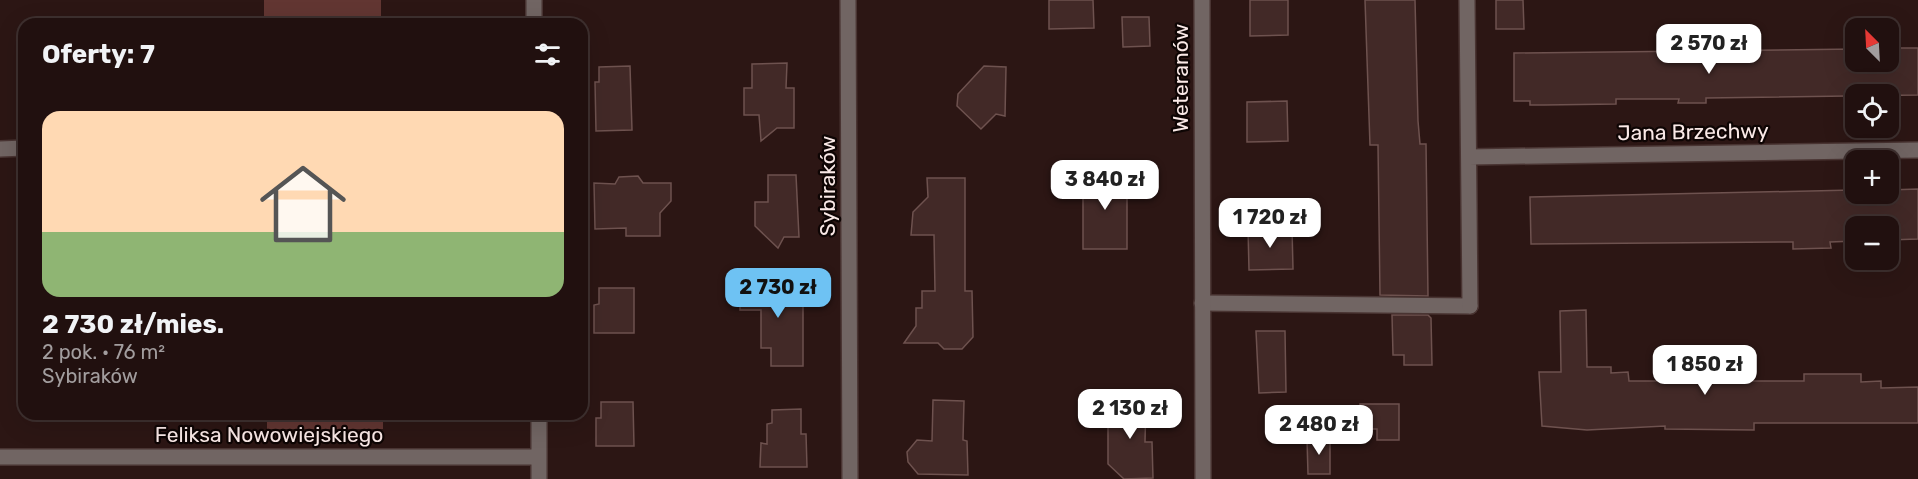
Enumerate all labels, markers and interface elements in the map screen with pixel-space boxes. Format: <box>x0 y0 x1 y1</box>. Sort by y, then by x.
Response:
north arrow <box>1845 18 1899 72</box>
map controls <box>1845 18 1899 270</box>
street label: Weteranów <box>1168 23 1193 132</box>
pin: 2 570 zł <box>1647 24 1771 75</box>
text: 2 570 zł <box>1670 31 1748 55</box>
icon: filters <box>531 38 564 71</box>
text: Oferty: 7 <box>42 39 155 70</box>
button: locate <box>1845 84 1899 138</box>
street label: Jana Brzechwy <box>1617 118 1769 145</box>
street label: Sybiraków <box>815 136 840 236</box>
icon: home <box>249 150 357 258</box>
button: + <box>1845 150 1899 204</box>
pin: 3 840 zł <box>1043 160 1167 211</box>
text: 3 840 zł <box>1065 167 1145 191</box>
pin: 1 720 zł <box>1208 198 1332 249</box>
text: 1 720 zł <box>1233 205 1307 229</box>
button: − <box>1845 216 1899 270</box>
pin: 2 730 zł <box>716 268 840 319</box>
text: 2 730 zł <box>739 275 817 299</box>
text: 2 730 zł/mies. <box>42 309 224 340</box>
text: 2 pok. · 76 m² <box>42 340 165 364</box>
pin: 1 850 zł <box>1643 345 1767 396</box>
text: 1 850 zł <box>1667 352 1743 376</box>
text: Sybiraków <box>42 364 138 388</box>
pin: 2 130 zł <box>1068 389 1192 440</box>
text: 2 130 zł <box>1092 396 1168 420</box>
pin: 2 480 zł <box>1257 405 1381 456</box>
text: 2 480 zł <box>1279 412 1359 436</box>
street label: Feliksa Nowowiejskiego <box>155 422 383 447</box>

